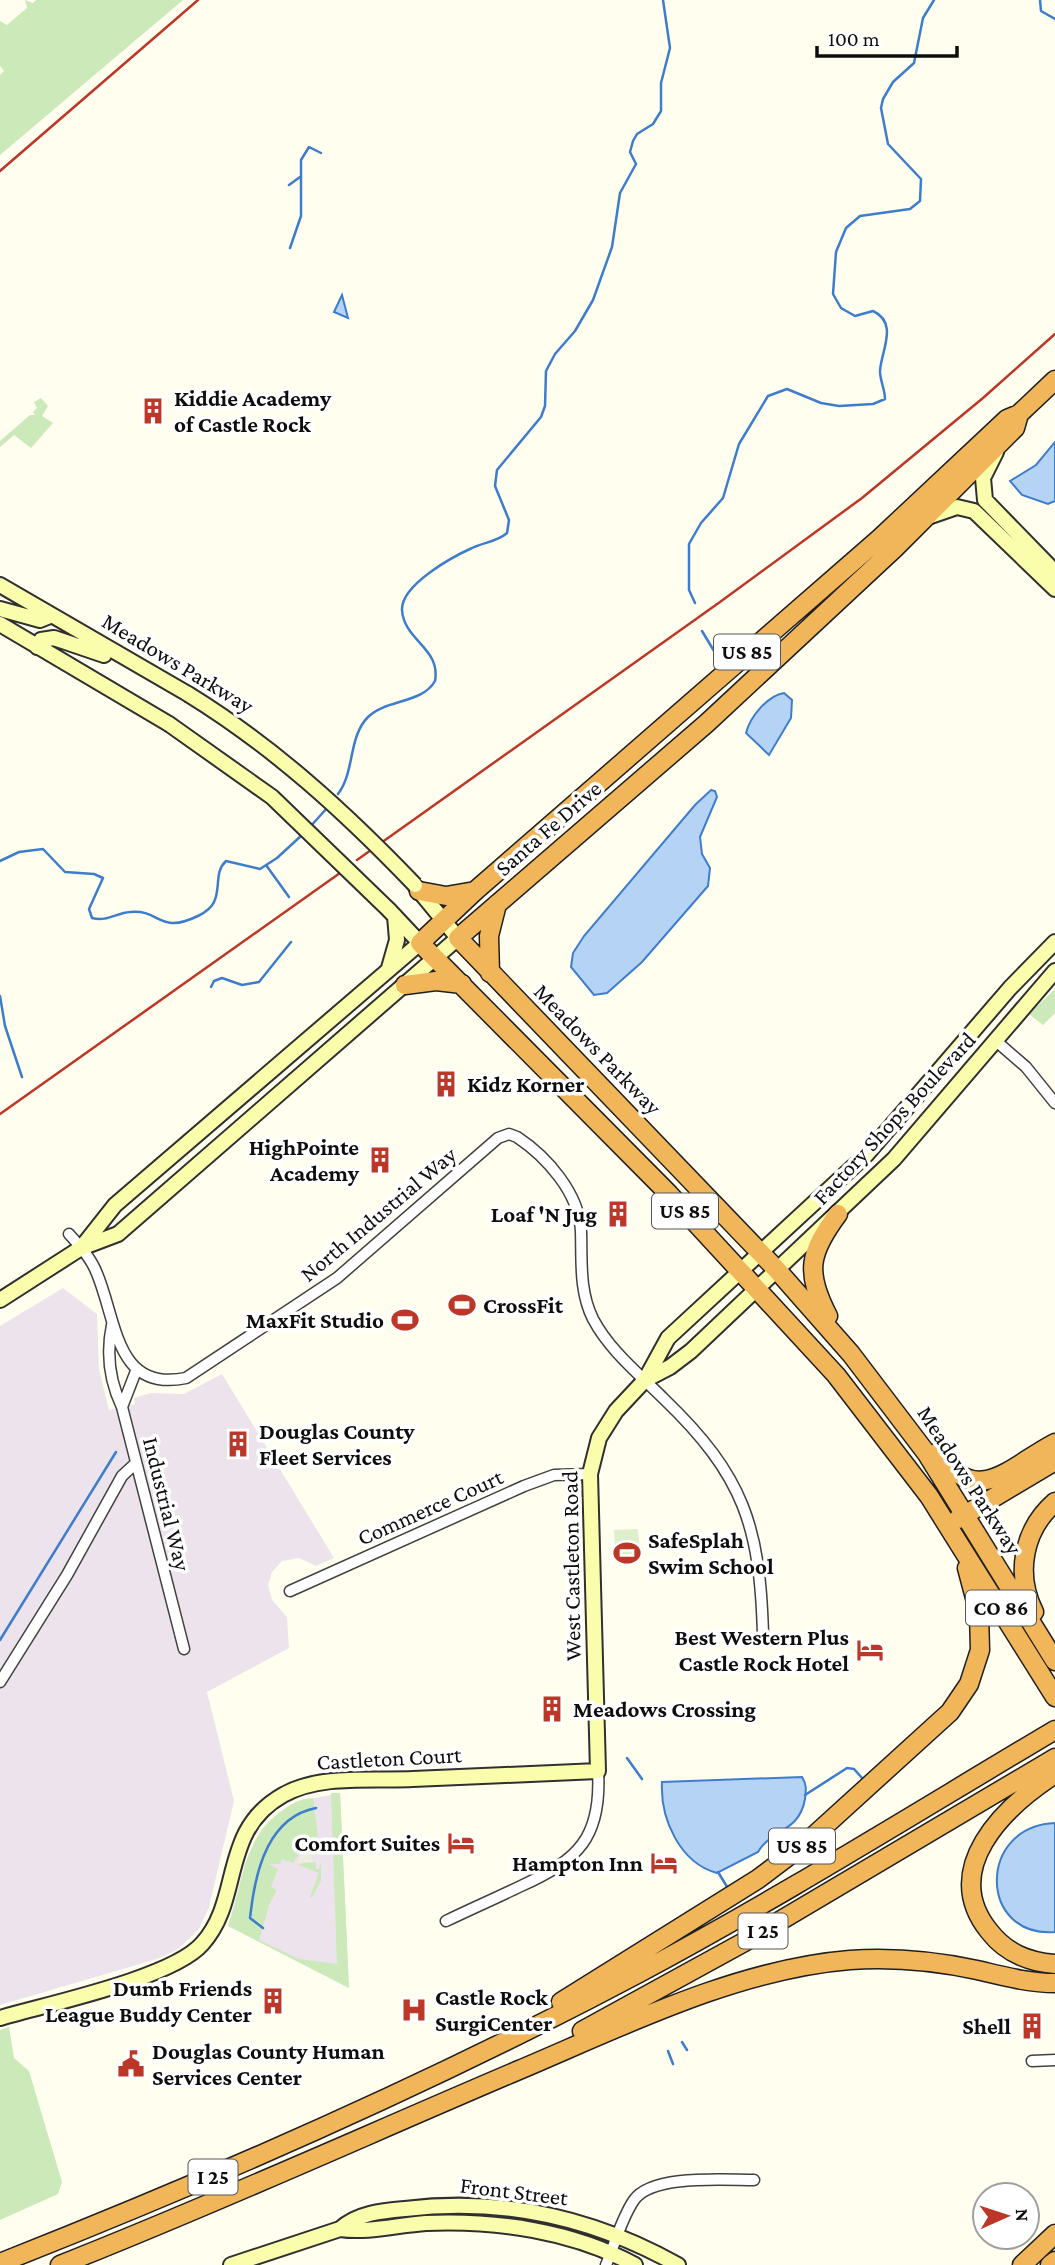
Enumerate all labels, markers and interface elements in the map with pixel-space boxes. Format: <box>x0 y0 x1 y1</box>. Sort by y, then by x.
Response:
scale bar <box>817 14 957 58</box>
text: 100 m <box>828 27 880 51</box>
place label: Kiddie Academy of Castle Rock <box>174 385 332 437</box>
building icon: Kiddie Academy of Castle Rock <box>138 396 168 426</box>
street label: Meadows Parkway <box>98 608 259 719</box>
road number: US 85 <box>714 634 780 670</box>
street label: Santa Fe Drive <box>490 775 606 881</box>
street label: Meadows Parkway <box>529 978 667 1120</box>
street label: Factory Shops Boulevard <box>807 1026 981 1210</box>
building icon: Kidz Korner <box>431 1069 461 1099</box>
place label: Kidz Korner <box>467 1071 585 1097</box>
place label: HighPointe Academy <box>249 1134 360 1186</box>
street label: North Industrial Way <box>295 1141 462 1287</box>
building icon: HighPointe Academy <box>365 1145 395 1175</box>
road number: US 85 <box>652 1194 718 1228</box>
building icon: Loaf 'N Jug <box>603 1199 633 1229</box>
place label: Loaf 'N Jug <box>491 1201 597 1227</box>
sports icon: CrossFit <box>447 1290 477 1320</box>
place label: CrossFit <box>483 1292 564 1318</box>
sports icon: MaxFit Studio <box>390 1305 420 1335</box>
place label: MaxFit Studio <box>246 1307 384 1333</box>
street label: Meadows Parkway <box>912 1401 1028 1559</box>
place label: Douglas County Fleet Services <box>259 1418 415 1470</box>
building icon: Douglas County Fleet Services <box>223 1429 253 1459</box>
street label: Industrial Way <box>138 1435 196 1574</box>
street label: Commerce Court <box>353 1463 507 1551</box>
street label: West Castleton Road <box>556 1471 586 1661</box>
place label: SafeSplah Swim School <box>648 1527 774 1579</box>
sports icon: SafeSplah Swim School <box>612 1538 642 1568</box>
road number: CO 86 <box>966 1590 1036 1626</box>
place label: Best Western Plus Castle Rock Hotel <box>674 1624 849 1676</box>
hotel icon: Best Western Plus Castle Rock Hotel <box>855 1635 885 1665</box>
building icon: Meadows Crossing <box>537 1694 567 1724</box>
place label: Meadows Crossing <box>573 1696 756 1722</box>
street label: Castleton Court <box>316 1741 463 1775</box>
hotel icon: Comfort Suites <box>446 1828 476 1858</box>
road number: US 85 <box>769 1828 835 1864</box>
place label: Comfort Suites <box>294 1830 440 1856</box>
hotel icon: Hampton Inn <box>649 1848 679 1878</box>
place label: Hampton Inn <box>512 1850 643 1876</box>
road number: I 25 <box>738 1913 788 1948</box>
place label: Dumb Friends League Buddy Center <box>45 1975 252 2027</box>
place label: Castle Rock SurgiCenter <box>435 1984 552 2036</box>
building icon: Dumb Friends League Buddy Center <box>258 1986 288 2016</box>
hospital icon: Castle Rock SurgiCenter <box>399 1995 429 2025</box>
building icon: Shell <box>1017 2011 1047 2041</box>
place label: Shell <box>962 2013 1011 2039</box>
place label: Douglas County Human Services Center <box>152 2038 385 2090</box>
public building icon: Douglas County Human Services Center <box>116 2049 146 2079</box>
road number: I 25 <box>188 2160 238 2194</box>
street label: Front Street <box>459 2171 570 2211</box>
north arrow <box>971 2181 1041 2251</box>
text: N <box>1012 2208 1033 2222</box>

